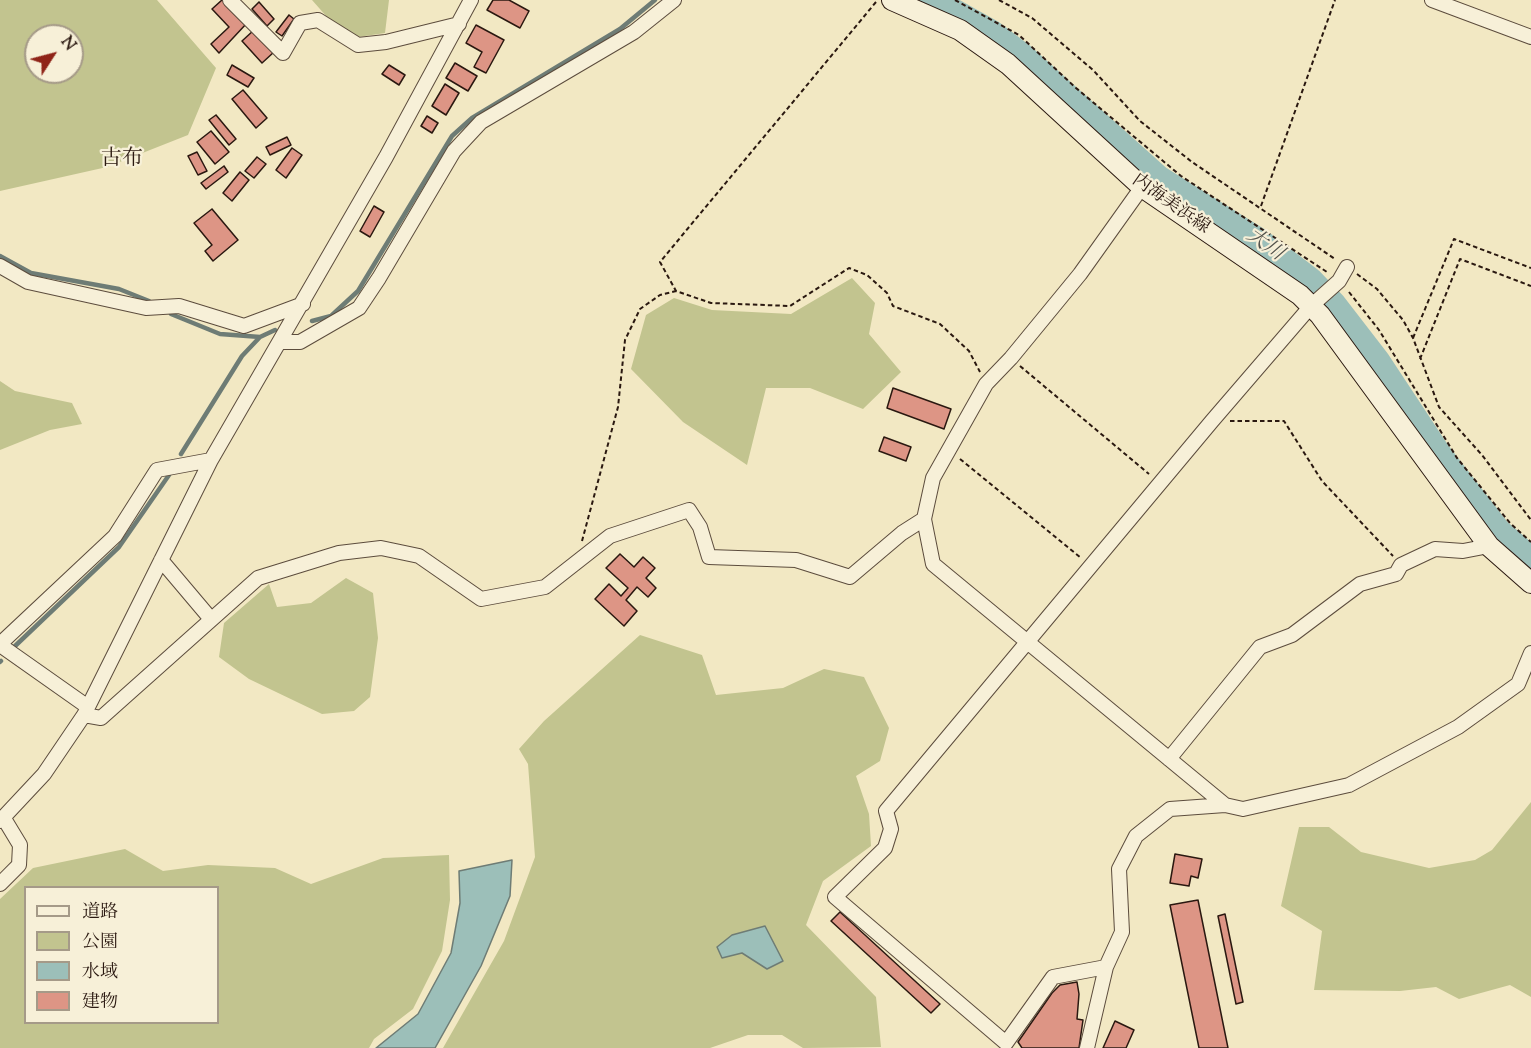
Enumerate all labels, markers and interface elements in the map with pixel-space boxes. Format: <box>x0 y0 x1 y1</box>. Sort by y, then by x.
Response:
north arrow <box>24 24 84 84</box>
text: N <box>54 32 80 56</box>
district label: 古布 <box>101 147 143 173</box>
street label: 内海美浜線 <box>1127 170 1213 240</box>
water label: 大川 <box>1241 225 1287 267</box>
legend <box>24 886 219 1024</box>
text: 道路 <box>82 900 118 926</box>
text: 公園 <box>82 930 118 956</box>
text: 水域 <box>82 960 118 986</box>
text: 建物 <box>82 990 118 1016</box>

